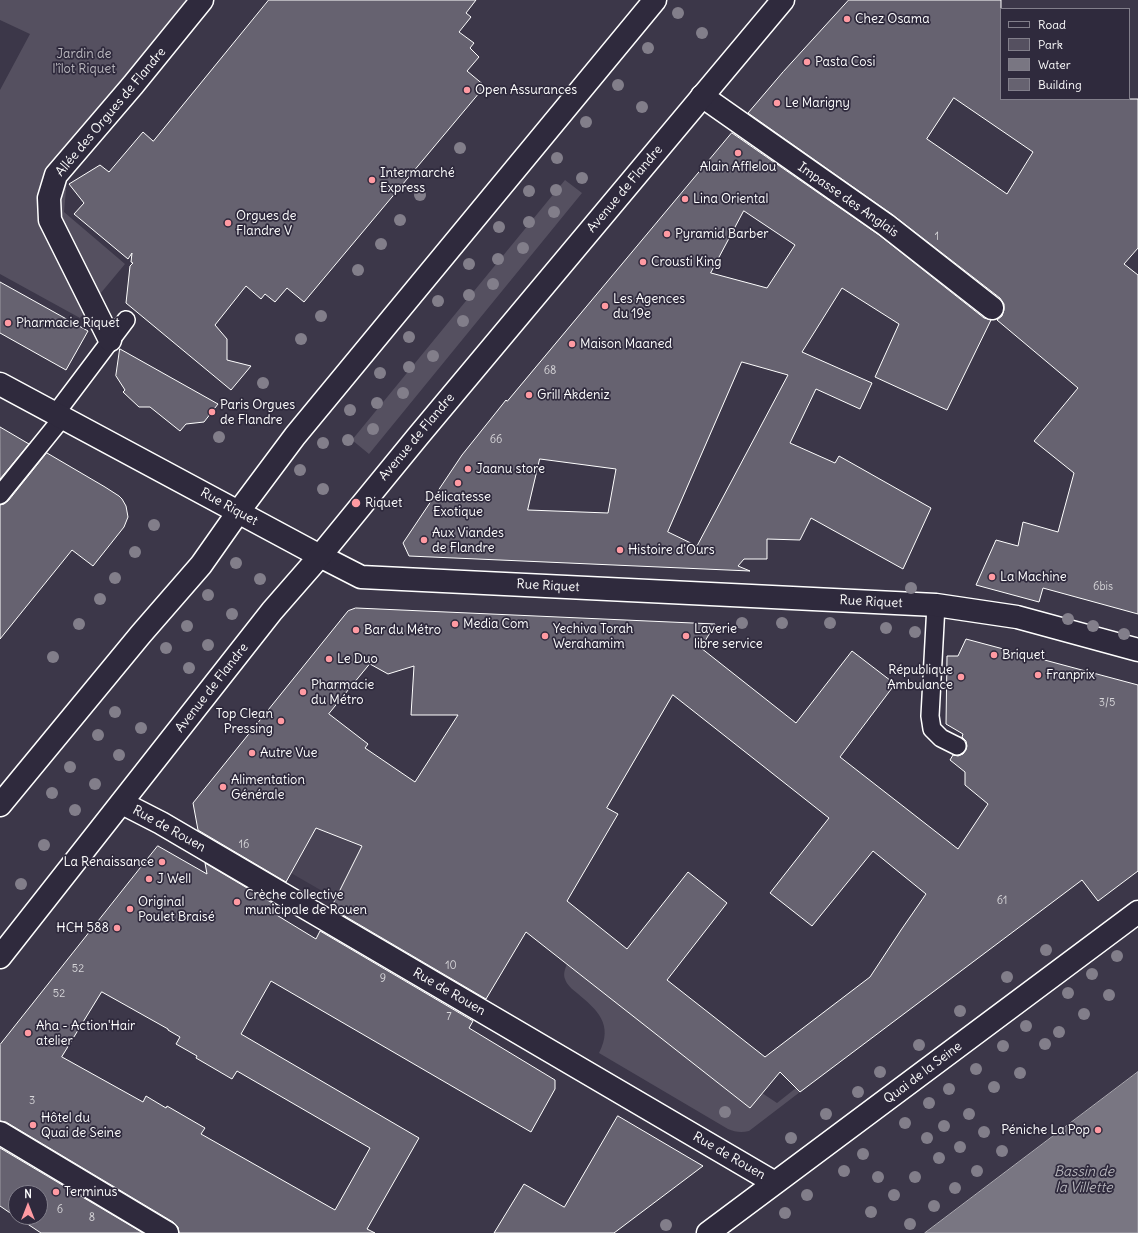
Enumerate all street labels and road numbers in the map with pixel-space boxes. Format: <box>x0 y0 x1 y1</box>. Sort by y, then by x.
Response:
street label: Allée des Orgues de Flandre <box>53 44 169 180</box>
street label: Avenue de Flandre <box>584 142 666 236</box>
street label: Impasse des Anglais <box>795 159 901 241</box>
street label: Avenue de Flandre <box>376 390 458 484</box>
street label: Rue Riquet <box>198 485 260 529</box>
street label: Rue Riquet <box>516 577 580 595</box>
street label: Rue Riquet <box>839 593 903 611</box>
street label: Avenue de Flandre <box>172 640 252 736</box>
street label: Rue de Rouen <box>130 803 208 855</box>
street label: Rue de Rouen <box>410 965 488 1019</box>
street label: Quai de la Seine <box>881 1039 965 1107</box>
street label: Rue de Rouen <box>690 1129 768 1183</box>

